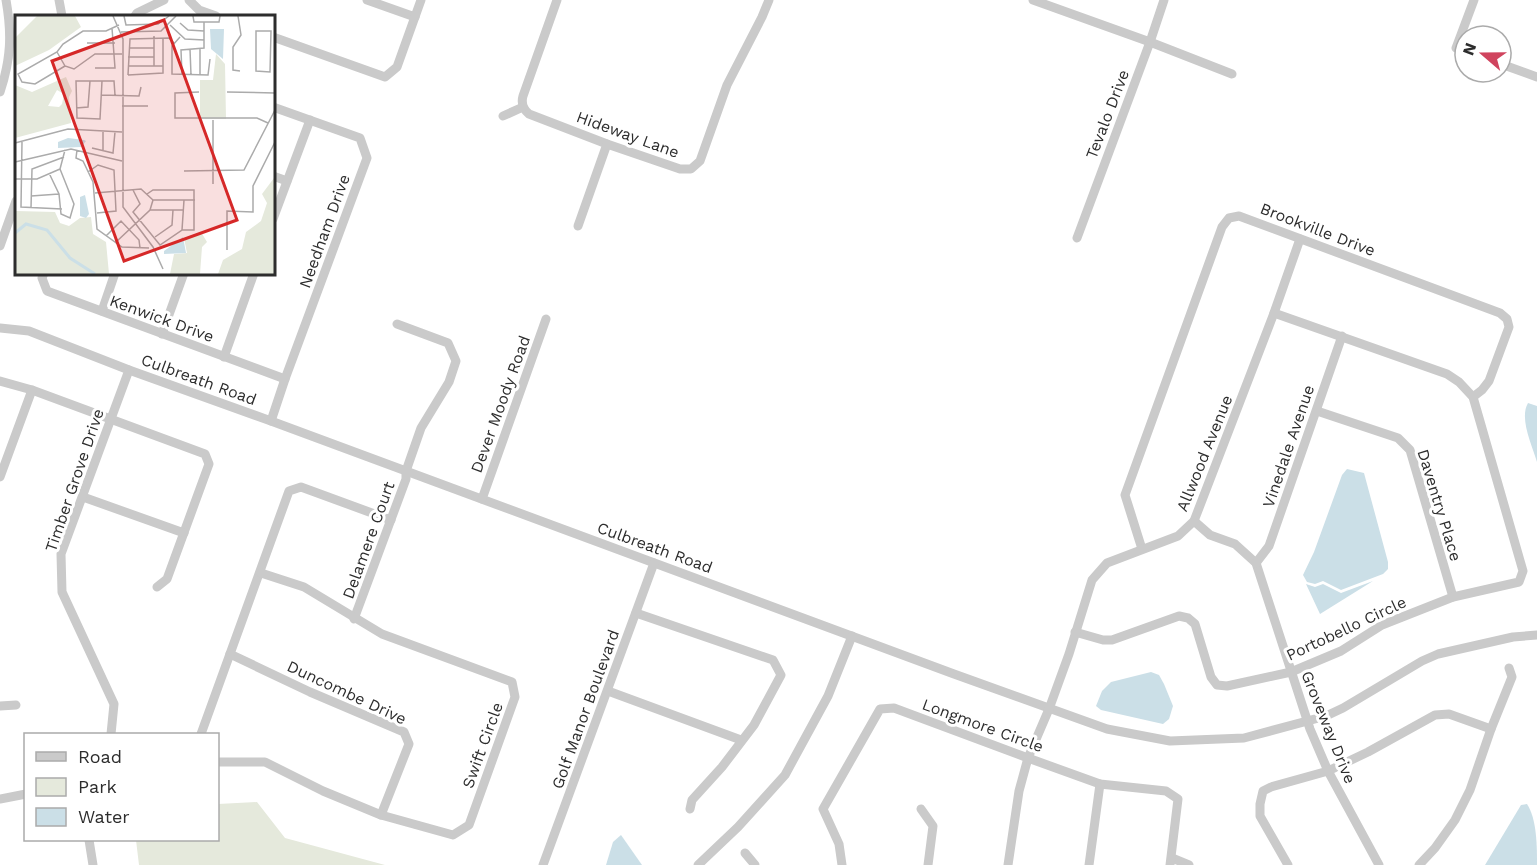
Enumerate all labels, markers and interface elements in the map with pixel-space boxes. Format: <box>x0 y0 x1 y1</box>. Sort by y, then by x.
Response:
inset map <box>15 15 274 274</box>
north arrow <box>1453 24 1513 84</box>
text: N <box>1458 40 1480 58</box>
street label: Tevalo Drive <box>1082 67 1133 161</box>
street label: Hideway Lane <box>574 107 682 162</box>
street label: Needham Drive <box>295 172 354 291</box>
street label: Brookville Drive <box>1258 199 1378 260</box>
street label: Kenwick Drive <box>107 291 216 346</box>
street label: Dever Moody Road <box>467 333 534 475</box>
street label: Culbreath Road <box>139 350 259 409</box>
street label: Vinedale Avenue <box>1259 382 1318 510</box>
street label: Allwood Avenue <box>1172 392 1236 514</box>
street label: Timber Grove Drive <box>41 406 108 554</box>
street label: Daventry Place <box>1413 447 1466 563</box>
street label: Delamere Court <box>338 479 399 601</box>
street label: Culbreath Road <box>595 518 715 577</box>
street label: Portobello Circle <box>1283 592 1409 665</box>
street label: Golf Manor Boulevard <box>548 627 623 791</box>
street label: Duncombe Drive <box>284 656 410 728</box>
street label: Groveway Drive <box>1297 668 1360 786</box>
street label: Longmore Circle <box>920 695 1046 756</box>
street label: Swift Circle <box>458 700 507 791</box>
legend <box>24 733 219 841</box>
text: Road <box>78 746 122 767</box>
text: Park <box>78 776 117 797</box>
text: Water <box>78 806 130 827</box>

